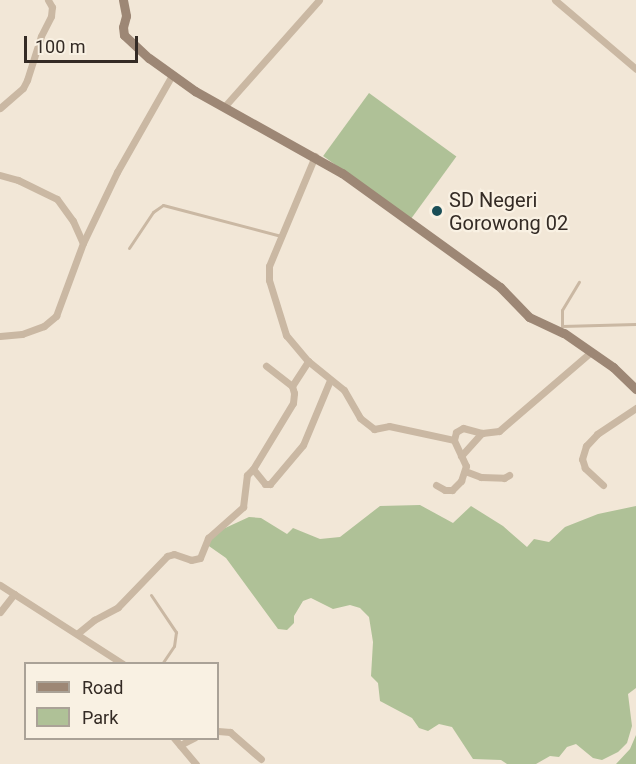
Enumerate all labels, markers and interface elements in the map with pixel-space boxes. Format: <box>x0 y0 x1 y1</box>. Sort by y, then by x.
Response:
scale bar <box>27 24 141 62</box>
text: 100 m <box>35 36 86 57</box>
place label: SD Negeri Gorowong 02 <box>449 188 568 235</box>
marker: SD Negeri Gorowong 02 <box>430 204 444 218</box>
legend <box>24 662 219 740</box>
text: Road <box>82 677 123 698</box>
text: Park <box>82 707 118 728</box>

